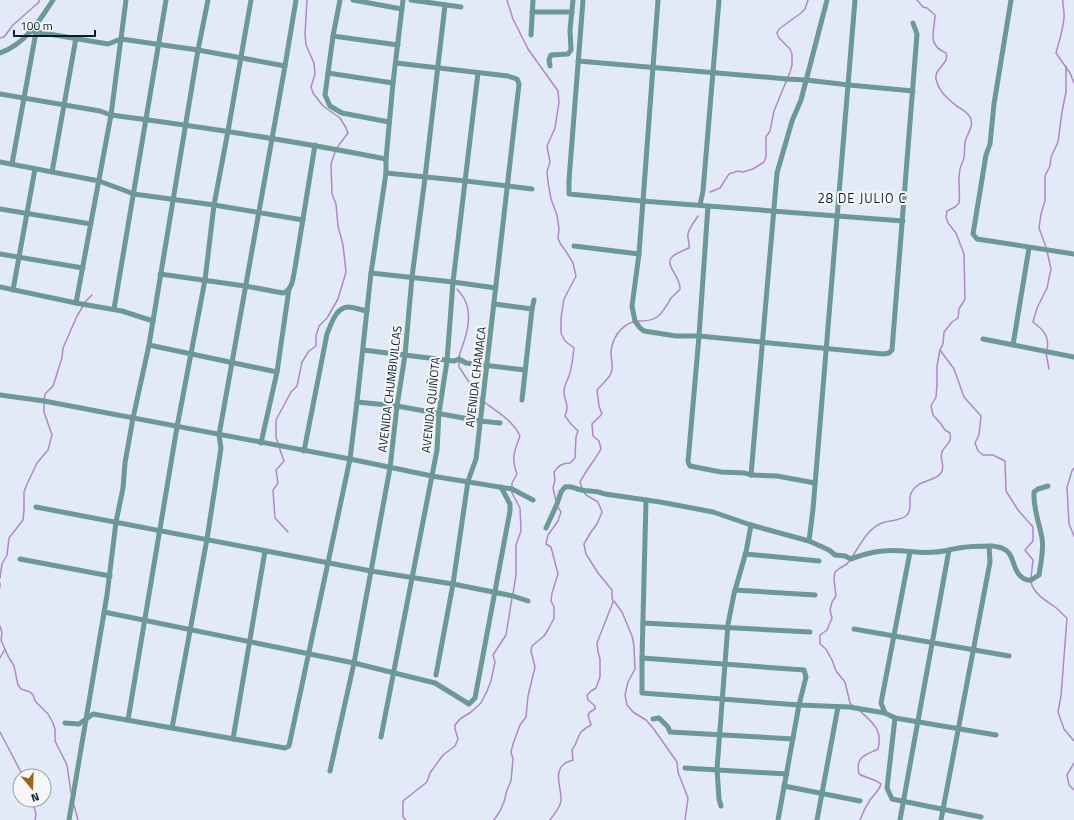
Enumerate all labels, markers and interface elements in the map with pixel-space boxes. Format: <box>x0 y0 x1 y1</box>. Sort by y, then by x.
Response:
scale bar <box>14 12 95 38</box>
text: 100 m <box>20 16 53 35</box>
district label: 28 DE JULIO C <box>818 188 906 208</box>
street label: AVENIDA CHUMBIVILCAS <box>372 325 407 453</box>
street label: AVENIDA CHAMACA <box>460 325 491 428</box>
street label: AVENIDA QUIÑOTA <box>416 356 445 454</box>
north arrow <box>12 768 52 808</box>
text: N <box>29 789 41 806</box>

